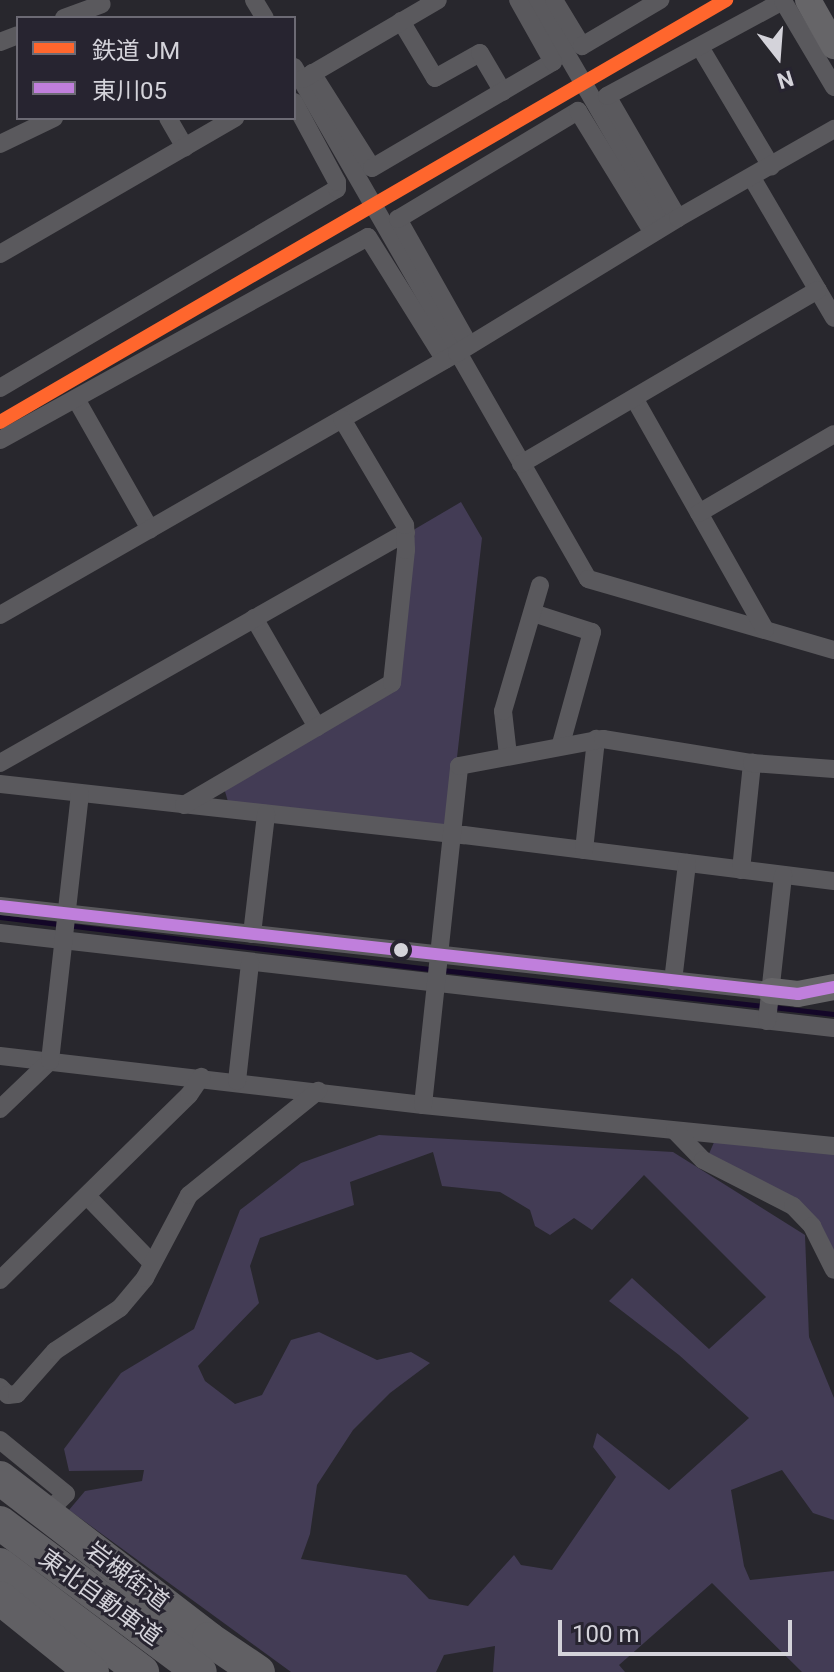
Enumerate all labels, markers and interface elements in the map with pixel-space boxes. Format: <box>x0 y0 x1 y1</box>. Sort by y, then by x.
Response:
legend <box>16 16 296 120</box>
north arrow <box>738 16 818 96</box>
text: 鉄道 JM <box>92 37 180 65</box>
text: N <box>774 65 796 94</box>
text: 東川05 <box>92 77 167 105</box>
unlabelled marker <box>393 942 409 958</box>
street label: 岩槻街道 <box>80 1537 174 1617</box>
street label: 東北自動車道 <box>33 1544 167 1652</box>
scale bar <box>562 1604 796 1654</box>
text: 100 m <box>572 1620 639 1648</box>

